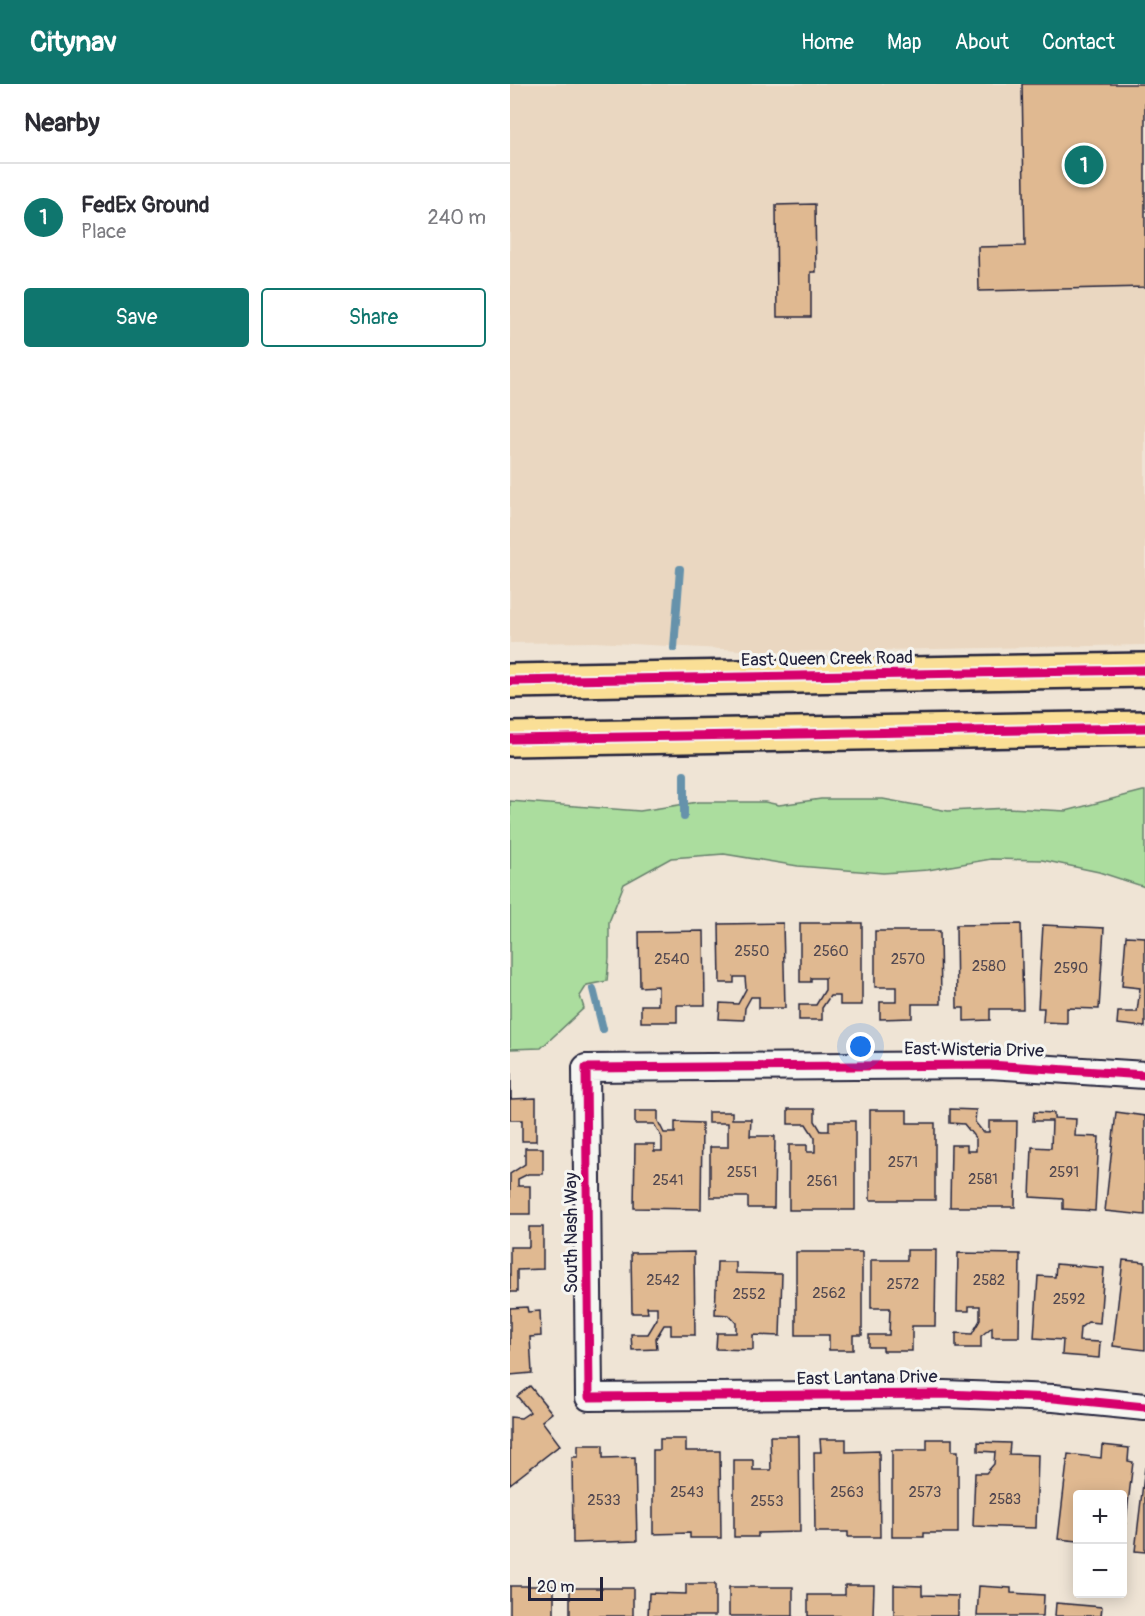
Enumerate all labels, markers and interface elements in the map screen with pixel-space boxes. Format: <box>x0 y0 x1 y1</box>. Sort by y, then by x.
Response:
text: Citynav <box>30 25 117 60</box>
text: Home <box>801 29 854 56</box>
text: Map <box>887 29 922 56</box>
text: About <box>955 29 1009 56</box>
text: Contact <box>1042 29 1115 56</box>
text: Nearby <box>24 107 100 139</box>
pin: 1 <box>1064 142 1104 188</box>
text: FedEx Ground <box>81 191 209 219</box>
text: 1 <box>40 205 47 230</box>
text: 240 m <box>427 205 486 230</box>
text: Place <box>81 219 126 244</box>
button: Save <box>24 288 249 347</box>
button: Share <box>261 288 486 347</box>
street label: East Queen Creek Road <box>741 646 913 672</box>
house number: 2550 <box>735 942 769 961</box>
house number: 2560 <box>813 942 849 961</box>
house number: 2540 <box>654 950 690 969</box>
house number: 2570 <box>891 950 925 969</box>
house number: 2580 <box>972 957 1006 976</box>
house number: 2590 <box>1054 959 1088 978</box>
your location <box>846 1032 875 1061</box>
street label: East Wisteria Drive <box>904 1037 1044 1063</box>
house number: 2571 <box>888 1153 918 1172</box>
house number: 2551 <box>727 1163 757 1182</box>
house number: 2591 <box>1049 1163 1079 1182</box>
house number: 2581 <box>968 1170 998 1189</box>
house number: 2541 <box>652 1171 684 1190</box>
street label: South Nash Way <box>560 1172 583 1294</box>
house number: 2561 <box>806 1172 838 1191</box>
house number: 2542 <box>646 1271 680 1290</box>
house number: 2582 <box>973 1271 1005 1290</box>
house number: 2572 <box>887 1275 919 1294</box>
house number: 2562 <box>812 1284 846 1303</box>
house number: 2552 <box>732 1285 766 1304</box>
house number: 2592 <box>1053 1290 1085 1309</box>
street label: East Lantana Drive <box>796 1365 938 1391</box>
house number: 2543 <box>670 1483 704 1502</box>
house number: 2563 <box>830 1483 864 1502</box>
house number: 2573 <box>909 1483 941 1502</box>
house number: 2583 <box>989 1490 1021 1509</box>
map controls <box>1073 1490 1127 1598</box>
button: + <box>1073 1490 1127 1544</box>
house number: 2533 <box>587 1491 621 1510</box>
house number: 2553 <box>750 1492 784 1511</box>
button: − <box>1073 1544 1127 1598</box>
scale bar <box>528 1574 603 1602</box>
text: 20 m <box>537 1577 575 1597</box>

